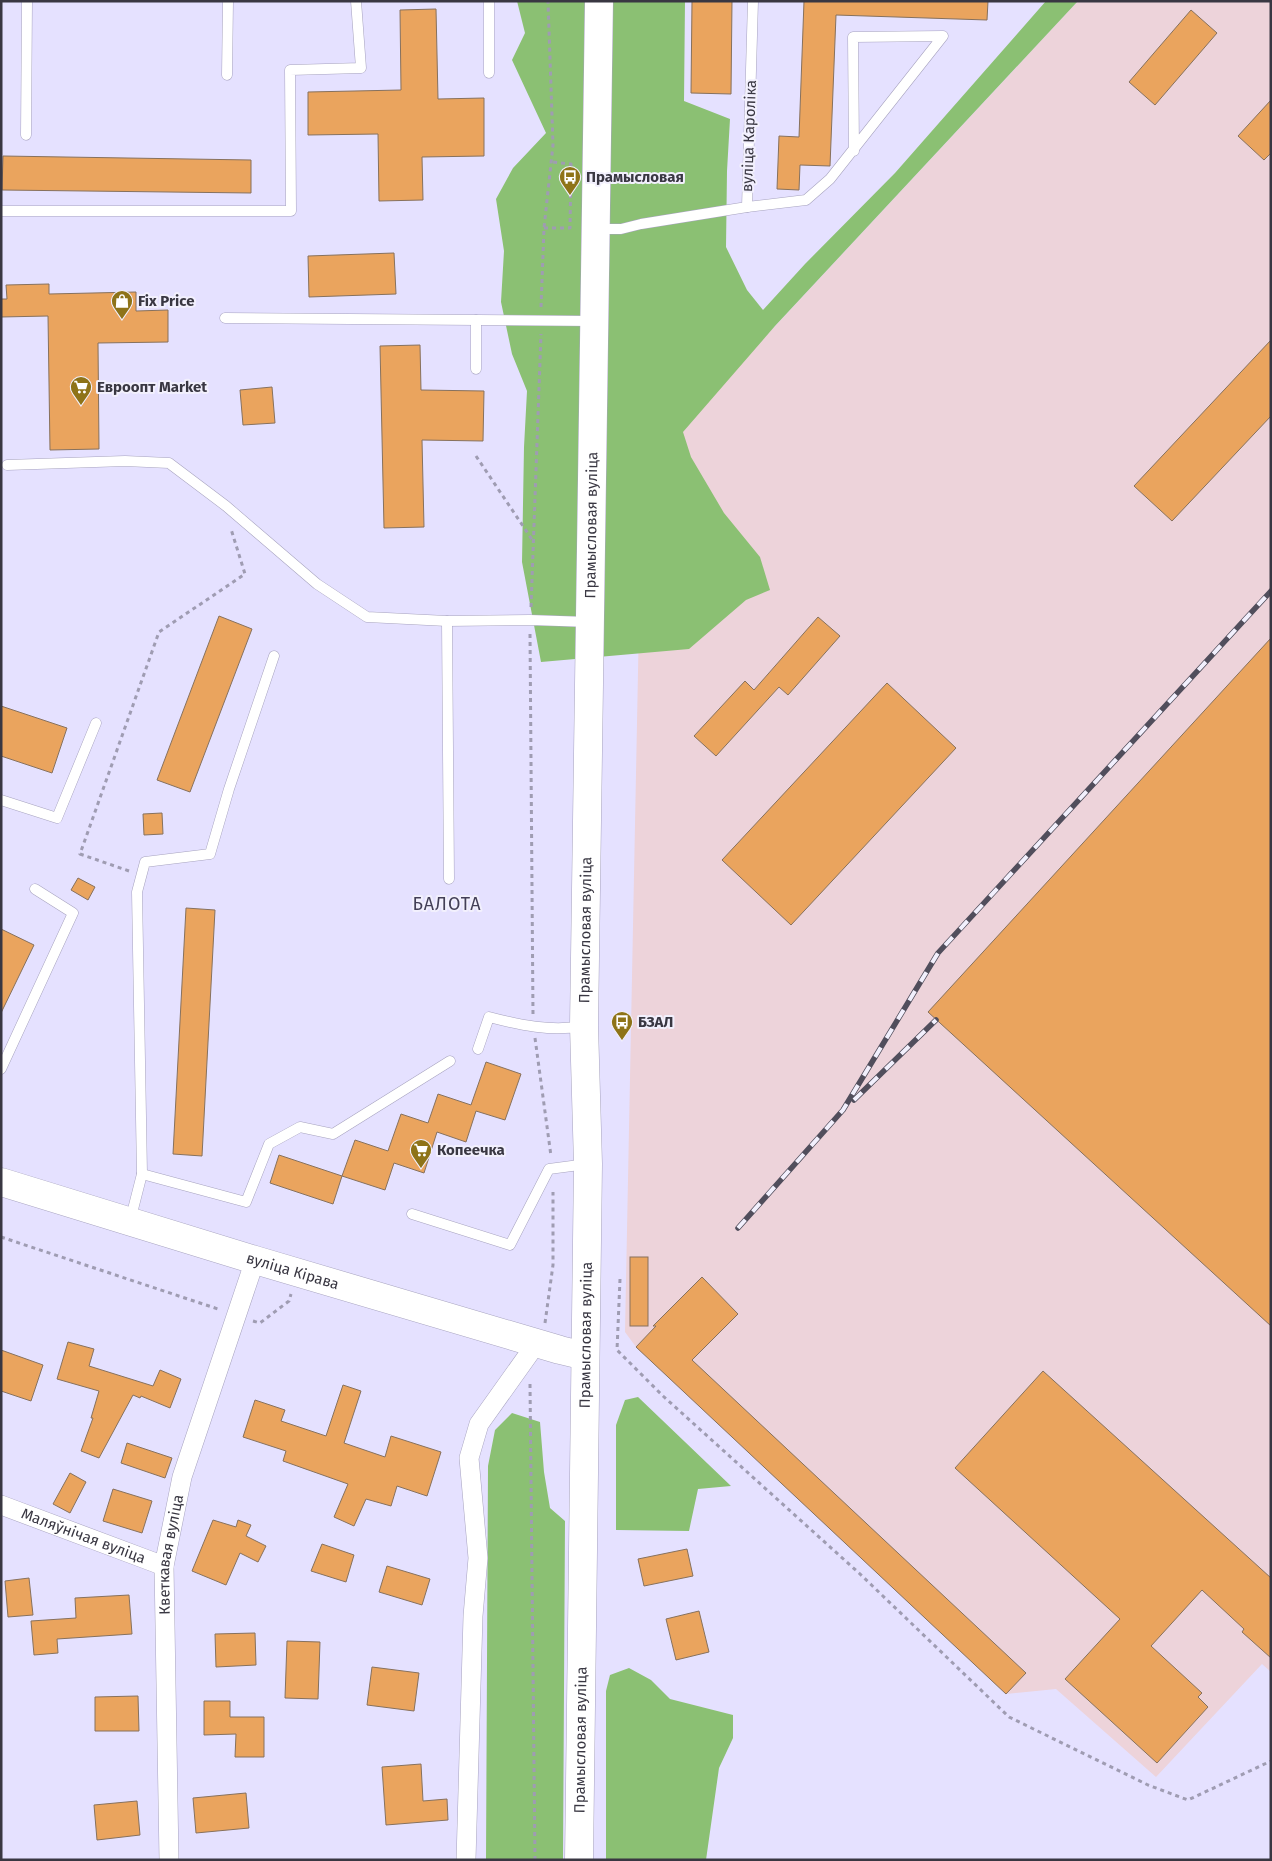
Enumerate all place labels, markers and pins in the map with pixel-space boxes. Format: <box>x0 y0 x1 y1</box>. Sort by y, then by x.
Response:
bus stop icon: Прамысловая <box>558 165 582 196</box>
place label: Прамысловая <box>586 168 684 186</box>
shop icon: Fix Price <box>110 289 134 320</box>
place label: Fix Price <box>138 292 194 310</box>
supermarket icon: Евроопт Market <box>69 375 93 406</box>
place label: Евроопт Market <box>97 378 207 396</box>
bus stop icon: БЗАЛ <box>610 1010 634 1041</box>
place label: БЗАЛ <box>638 1013 673 1031</box>
supermarket icon: Копеечка <box>409 1138 433 1169</box>
place label: Копеечка <box>437 1141 505 1159</box>

